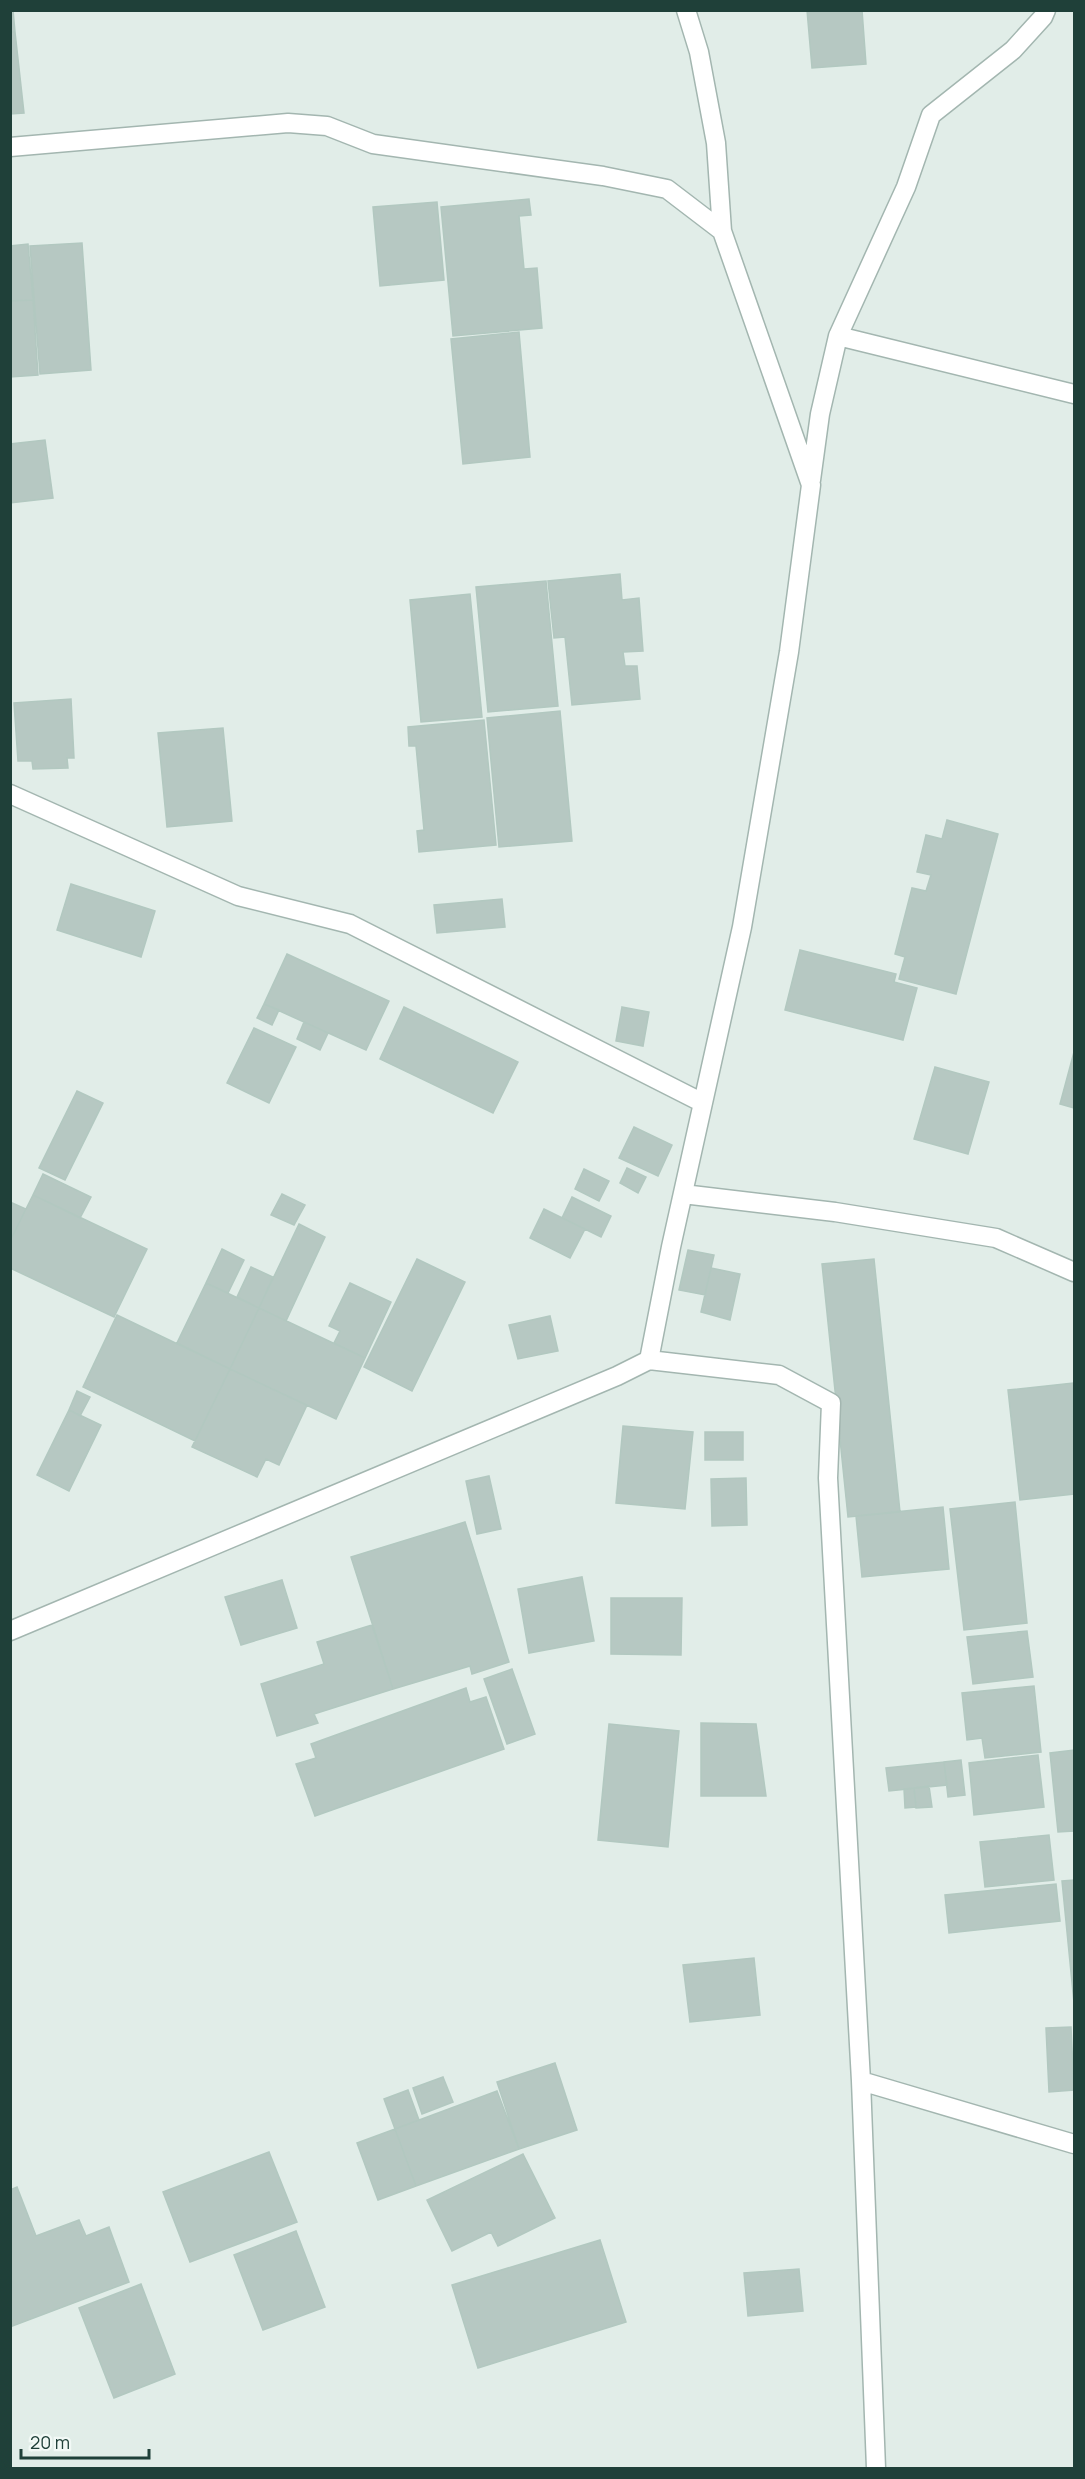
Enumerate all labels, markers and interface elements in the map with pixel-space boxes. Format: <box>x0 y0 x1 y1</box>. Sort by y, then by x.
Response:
scale bar <box>21 2422 148 2460</box>
text: 20 m <box>30 2430 70 2454</box>

